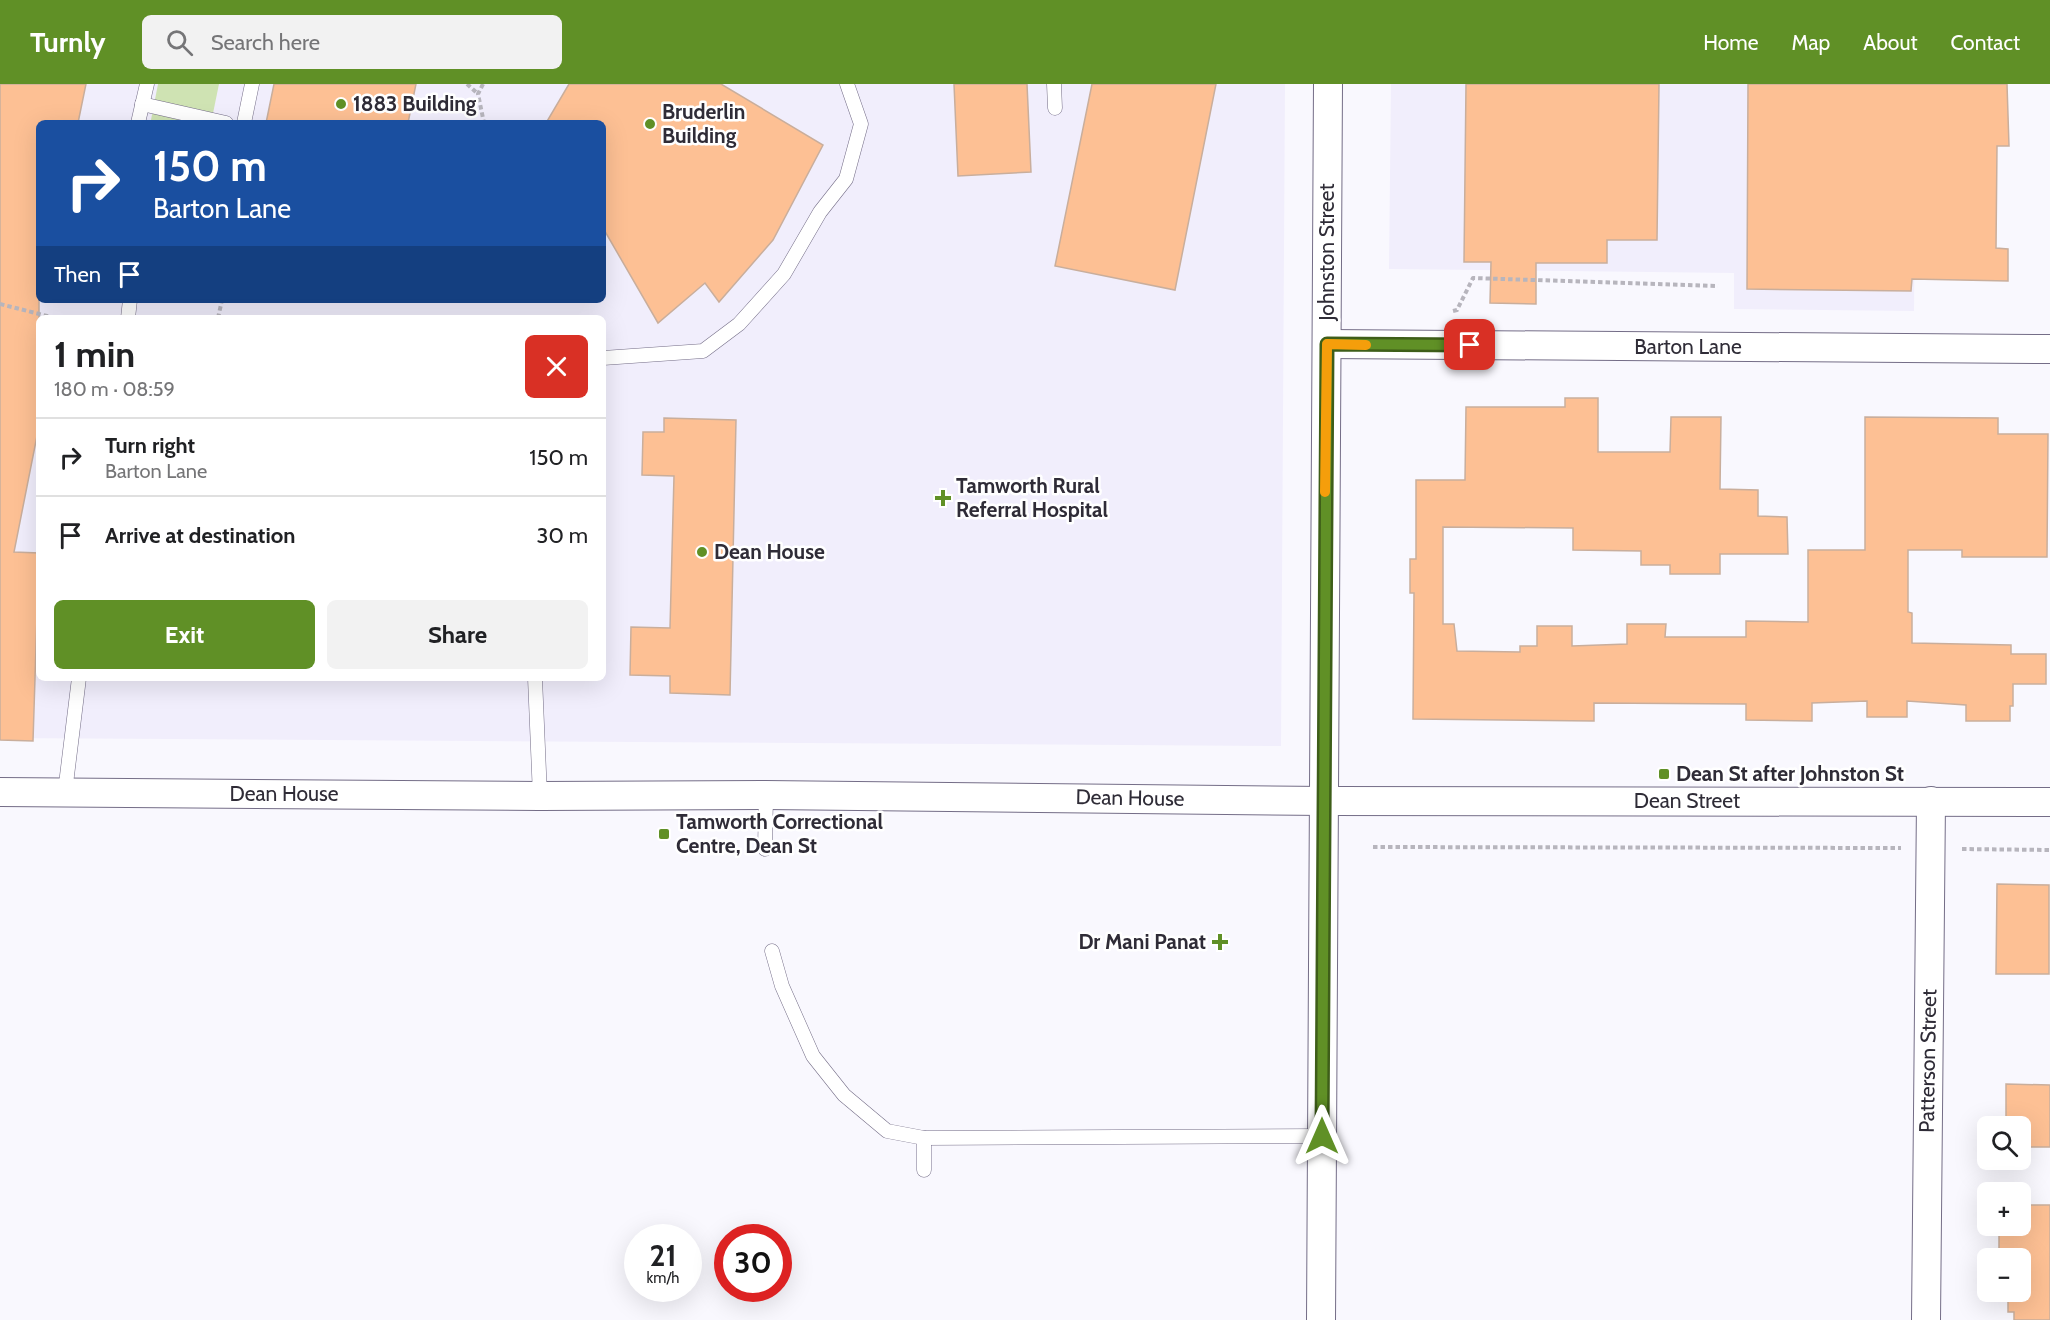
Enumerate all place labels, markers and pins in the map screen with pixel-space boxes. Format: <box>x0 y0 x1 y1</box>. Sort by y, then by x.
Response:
place label: 1883 Building <box>353 91 477 116</box>
marker: 1883 Building <box>334 97 348 111</box>
place label: Bruderlin Building <box>662 99 745 148</box>
marker: Bruderlin Building <box>643 117 657 131</box>
pin <box>1444 319 1495 370</box>
place label: Tamworth Rural Referral Hospital <box>956 473 1108 522</box>
marker: Tamworth Rural Referral Hospital <box>934 489 952 507</box>
place label: Dean House <box>714 539 825 564</box>
marker: Dean House <box>695 545 709 559</box>
place label: Dean St after Johnston St <box>1676 761 1904 786</box>
marker: Dean St after Johnston St <box>1657 767 1671 781</box>
place label: Tamworth Correctional Centre, Dean St <box>676 809 883 858</box>
marker: Tamworth Correctional Centre, Dean St <box>657 827 671 841</box>
place label: Dr Mani Panat <box>1078 929 1206 954</box>
marker: Dr Mani Panat <box>1211 933 1229 951</box>

